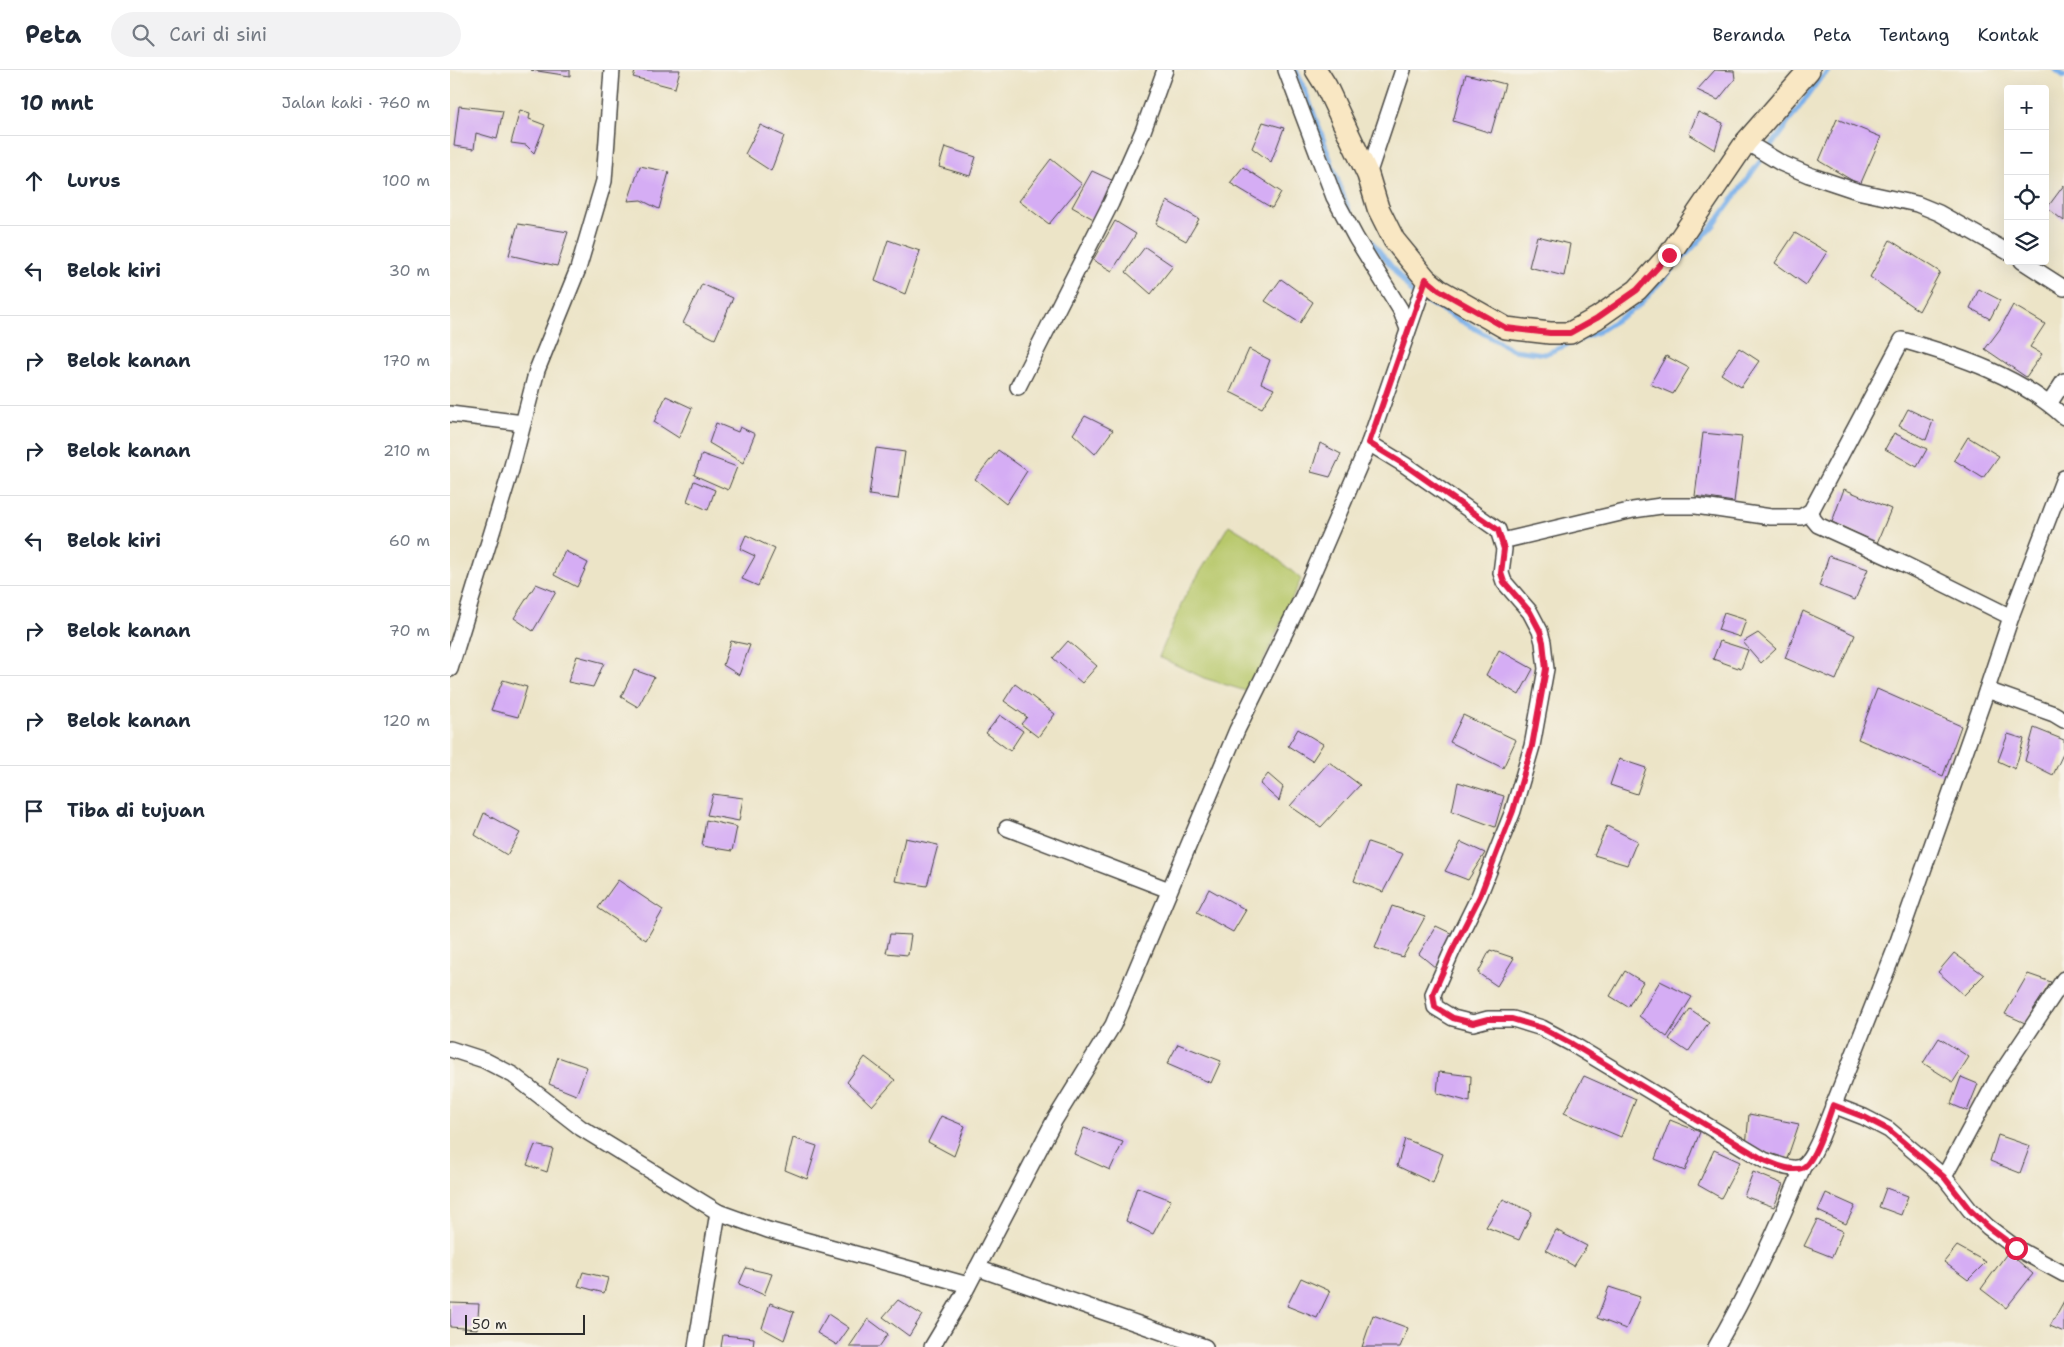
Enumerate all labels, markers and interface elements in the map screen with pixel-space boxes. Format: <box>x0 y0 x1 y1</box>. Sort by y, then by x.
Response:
search box <box>111 12 461 57</box>
text: Peta <box>25 19 81 51</box>
icon: search <box>129 21 157 49</box>
text: Cari di sini <box>169 22 267 47</box>
text: Beranda <box>1713 23 1785 47</box>
text: Peta <box>1813 23 1851 47</box>
text: Tentang <box>1879 23 1950 47</box>
text: Kontak <box>1978 23 2039 47</box>
map controls <box>2004 85 2049 265</box>
button: + <box>2004 85 2049 130</box>
text: 10 mnt <box>20 89 94 117</box>
text: Jalan kaki · 760 m <box>282 92 430 113</box>
button: − <box>2004 130 2049 175</box>
icon: ahead <box>20 167 48 195</box>
text: Lurus <box>67 168 121 193</box>
text: 100 m <box>382 170 430 191</box>
button: locate <box>2004 175 2049 220</box>
button: layers <box>2004 220 2049 265</box>
route end <box>1658 244 1681 267</box>
icon: left <box>20 257 48 285</box>
text: Belok kiri <box>67 258 161 283</box>
text: 30 m <box>389 260 430 281</box>
icon: right <box>20 347 48 375</box>
text: Belok kanan <box>67 348 191 373</box>
text: 170 m <box>383 350 430 371</box>
icon: right <box>20 437 48 465</box>
text: Belok kanan <box>67 438 191 463</box>
text: 210 m <box>383 440 430 461</box>
icon: left <box>20 527 48 555</box>
text: Belok kiri <box>67 528 161 553</box>
text: 60 m <box>389 530 430 551</box>
icon: right <box>20 617 48 645</box>
text: Belok kanan <box>67 618 191 643</box>
text: 70 m <box>389 620 430 641</box>
icon: right <box>20 707 48 735</box>
text: Belok kanan <box>67 708 191 733</box>
text: 120 m <box>383 710 430 731</box>
icon: arrive <box>20 797 48 825</box>
text: Tiba di tujuan <box>67 798 205 823</box>
route start <box>2005 1237 2028 1260</box>
scale bar <box>465 1312 585 1335</box>
text: 50 m <box>472 1315 507 1333</box>

